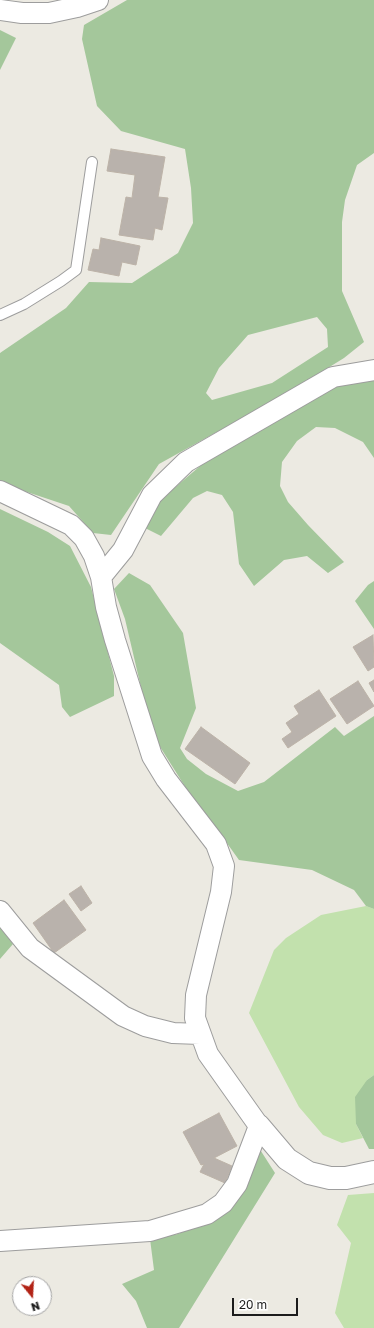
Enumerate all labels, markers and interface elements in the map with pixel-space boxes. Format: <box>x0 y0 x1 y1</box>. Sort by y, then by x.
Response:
north arrow <box>12 1276 52 1316</box>
scale bar <box>234 1290 300 1316</box>
text: 20 m <box>239 1297 267 1312</box>
text: N <box>30 1299 42 1314</box>

